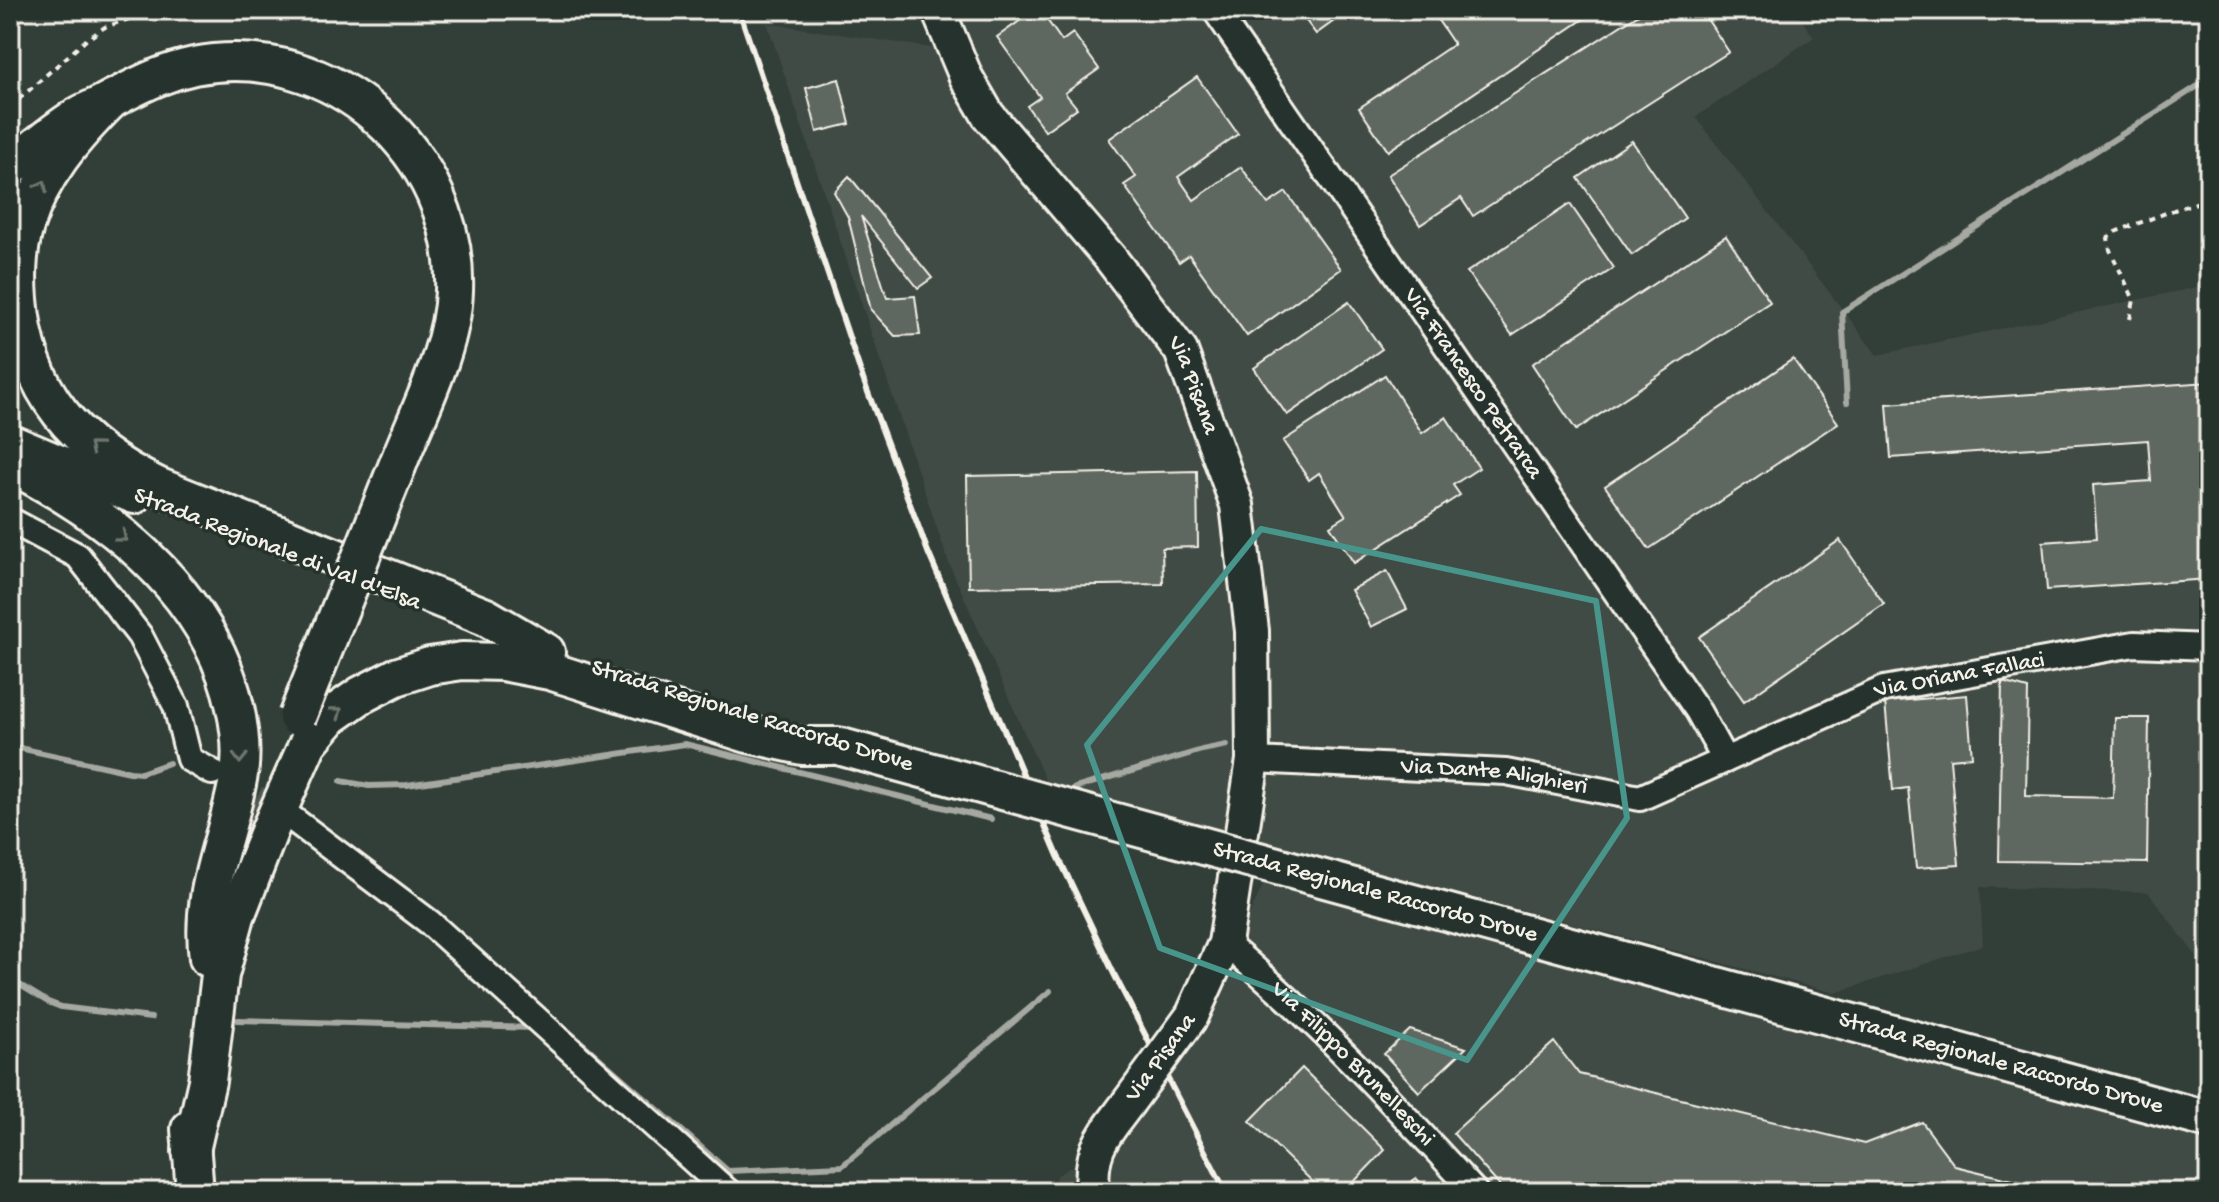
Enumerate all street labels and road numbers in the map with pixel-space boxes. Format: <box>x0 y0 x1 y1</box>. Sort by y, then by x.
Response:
street label: Via Francesco Petrarca <box>1396 282 1549 486</box>
street label: Via Pisana <box>1160 330 1225 439</box>
street label: Strada Regionale di Val d'Elsa <box>129 482 425 618</box>
street label: Via Oriana Fallaci <box>1869 646 2047 706</box>
street label: Strada Regionale Raccordo Drove <box>588 654 917 780</box>
street label: Via Dante Alighieri <box>1399 752 1590 802</box>
street label: Strada Regionale Raccordo Drove <box>1209 836 1541 951</box>
street label: Via Filippo Brunelleschi <box>1263 975 1441 1153</box>
street label: Strada Regionale Raccordo Drove <box>1835 1005 2167 1121</box>
street label: Via Pisana <box>1118 1007 1204 1109</box>

